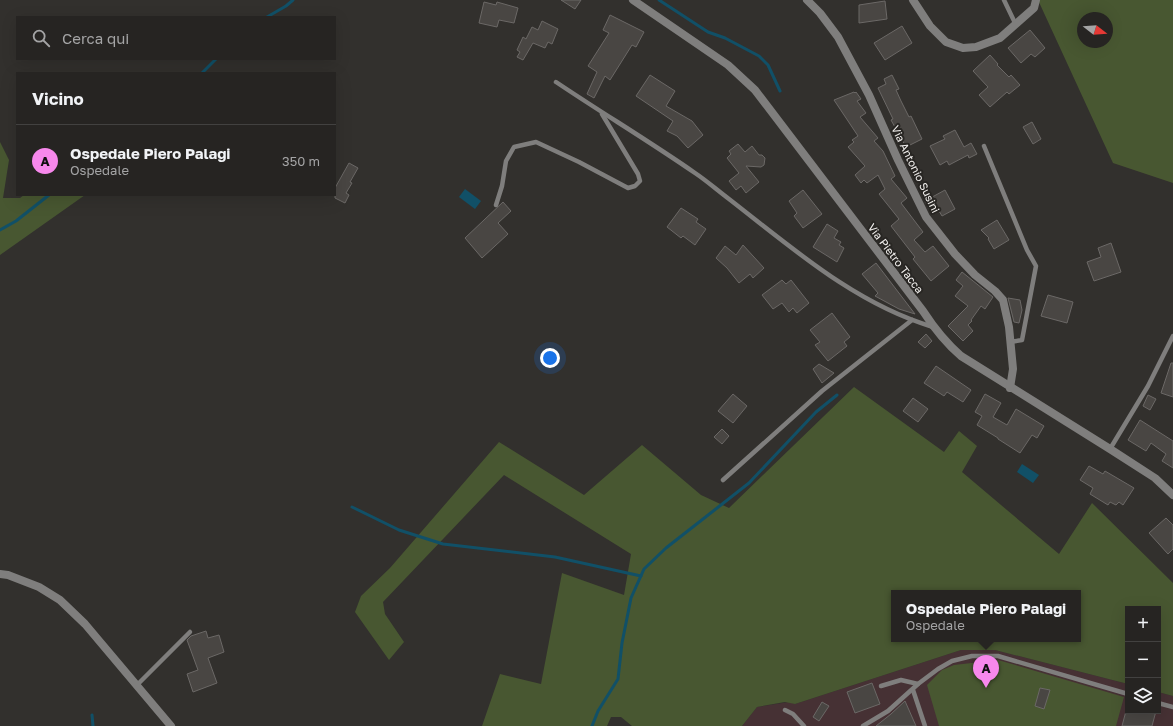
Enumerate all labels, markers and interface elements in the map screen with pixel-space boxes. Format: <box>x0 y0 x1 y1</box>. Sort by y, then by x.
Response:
north arrow <box>1077 12 1113 48</box>
search box <box>16 16 336 60</box>
icon: search <box>30 27 52 49</box>
text: Cerca qui <box>62 29 129 47</box>
text: Vicino <box>32 88 84 109</box>
street label: Via Antonio Susini <box>889 123 943 215</box>
text: Ospedale Piero Palagi <box>70 144 230 162</box>
text: A <box>40 153 50 169</box>
text: 350 m <box>282 153 320 169</box>
text: Ospedale <box>70 162 129 178</box>
street label: Via Pietro Tacca <box>866 221 926 295</box>
your location <box>540 348 560 368</box>
popup <box>891 590 1081 642</box>
text: Ospedale Piero Palagi <box>906 599 1066 617</box>
map controls <box>1125 606 1161 714</box>
button: + <box>1125 606 1161 642</box>
text: Ospedale <box>906 617 965 633</box>
button: − <box>1125 642 1161 678</box>
pin: A <box>973 655 999 688</box>
button: layers <box>1125 678 1161 714</box>

